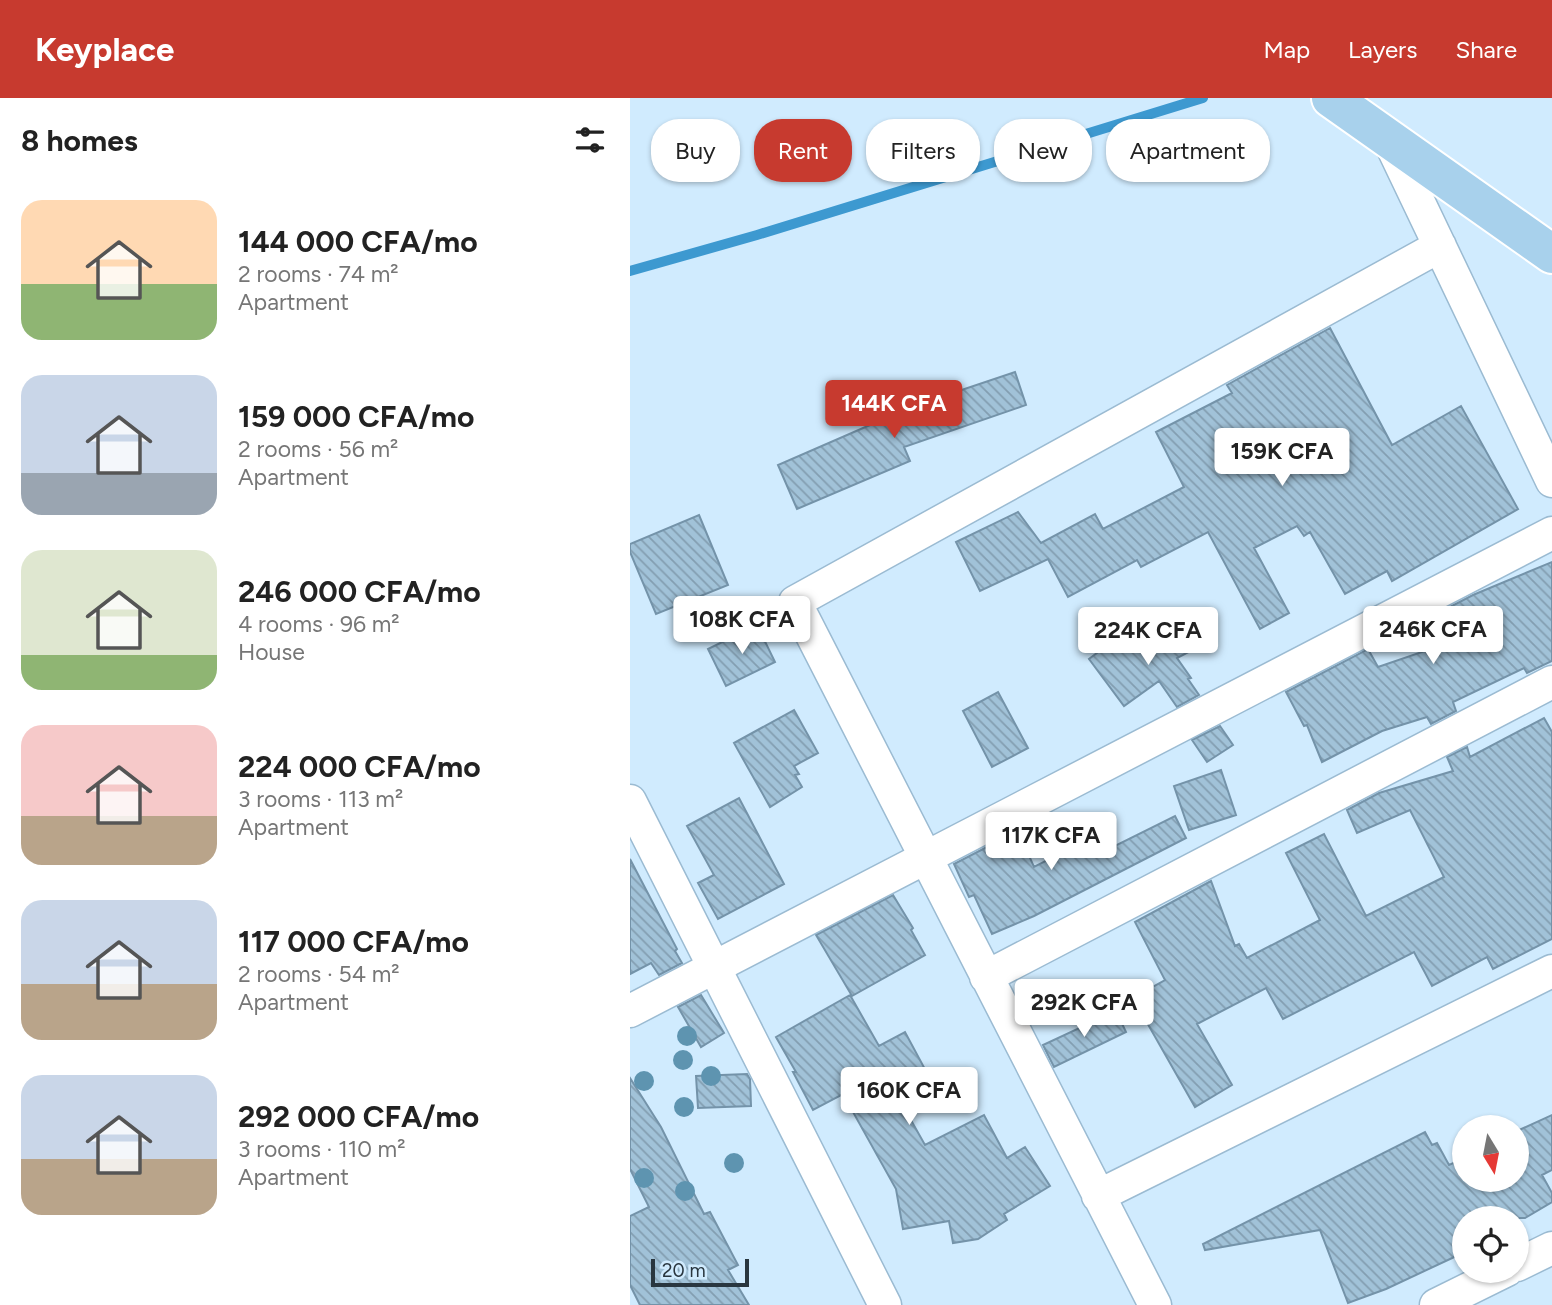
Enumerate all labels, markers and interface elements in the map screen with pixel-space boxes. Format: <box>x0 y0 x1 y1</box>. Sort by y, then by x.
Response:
text: Keyplace <box>35 30 174 69</box>
text: Map <box>1263 35 1310 64</box>
text: Layers <box>1348 35 1417 64</box>
text: Share <box>1455 35 1517 64</box>
chip: Buy <box>651 119 740 182</box>
chip: Rent <box>754 119 852 182</box>
chip: Filters <box>866 119 980 182</box>
chip: New <box>994 119 1092 182</box>
chip: Apartment <box>1106 119 1270 182</box>
icon: filters <box>571 121 609 159</box>
text: 8 homes <box>21 122 138 159</box>
text: 144 000 CFA/mo <box>238 223 478 260</box>
icon: home <box>77 228 161 312</box>
text: 2 rooms · 74 m² <box>238 260 399 288</box>
text: Apartment <box>238 288 349 316</box>
pin: 144K CFA <box>822 380 966 440</box>
text: 144K CFA <box>841 389 947 417</box>
text: 159 000 CFA/mo <box>238 398 474 435</box>
icon: home <box>77 403 161 487</box>
pin: 159K CFA <box>1210 428 1354 488</box>
text: 2 rooms · 56 m² <box>238 435 398 463</box>
text: 159K CFA <box>1230 437 1334 465</box>
text: Apartment <box>238 463 349 491</box>
text: 246 000 CFA/mo <box>238 573 481 610</box>
icon: home <box>77 578 161 662</box>
pin: 108K CFA <box>670 596 814 656</box>
text: 108K CFA <box>689 605 795 633</box>
pin: 246K CFA <box>1361 606 1505 666</box>
pin: 224K CFA <box>1076 608 1220 667</box>
text: 4 rooms · 96 m² <box>238 610 400 638</box>
text: 246K CFA <box>1379 615 1487 643</box>
text: 224K CFA <box>1094 616 1202 644</box>
text: House <box>238 638 305 666</box>
text: 224 000 CFA/mo <box>238 748 481 785</box>
icon: home <box>77 753 161 837</box>
text: 3 rooms · 113 m² <box>238 785 403 813</box>
pin: 117K CFA <box>979 812 1123 872</box>
text: Apartment <box>238 813 349 841</box>
text: 117K CFA <box>1002 821 1100 849</box>
text: 117 000 CFA/mo <box>238 923 469 960</box>
icon: home <box>77 928 161 1012</box>
text: 2 rooms · 54 m² <box>238 960 400 988</box>
pin: 292K CFA <box>1012 979 1156 1039</box>
text: Apartment <box>238 988 349 1016</box>
text: 292K CFA <box>1031 988 1137 1016</box>
pin: 160K CFA <box>837 1068 981 1127</box>
text: 160K CFA <box>857 1076 961 1104</box>
text: 292 000 CFA/mo <box>238 1098 479 1135</box>
icon: home <box>77 1103 161 1187</box>
north arrow <box>1452 1115 1530 1192</box>
map controls <box>1452 1115 1529 1283</box>
text: 3 rooms · 110 m² <box>238 1135 405 1163</box>
text: Apartment <box>238 1163 349 1191</box>
button: locate <box>1452 1206 1529 1283</box>
scale bar <box>651 1256 749 1288</box>
text: 20 m <box>662 1259 706 1282</box>

